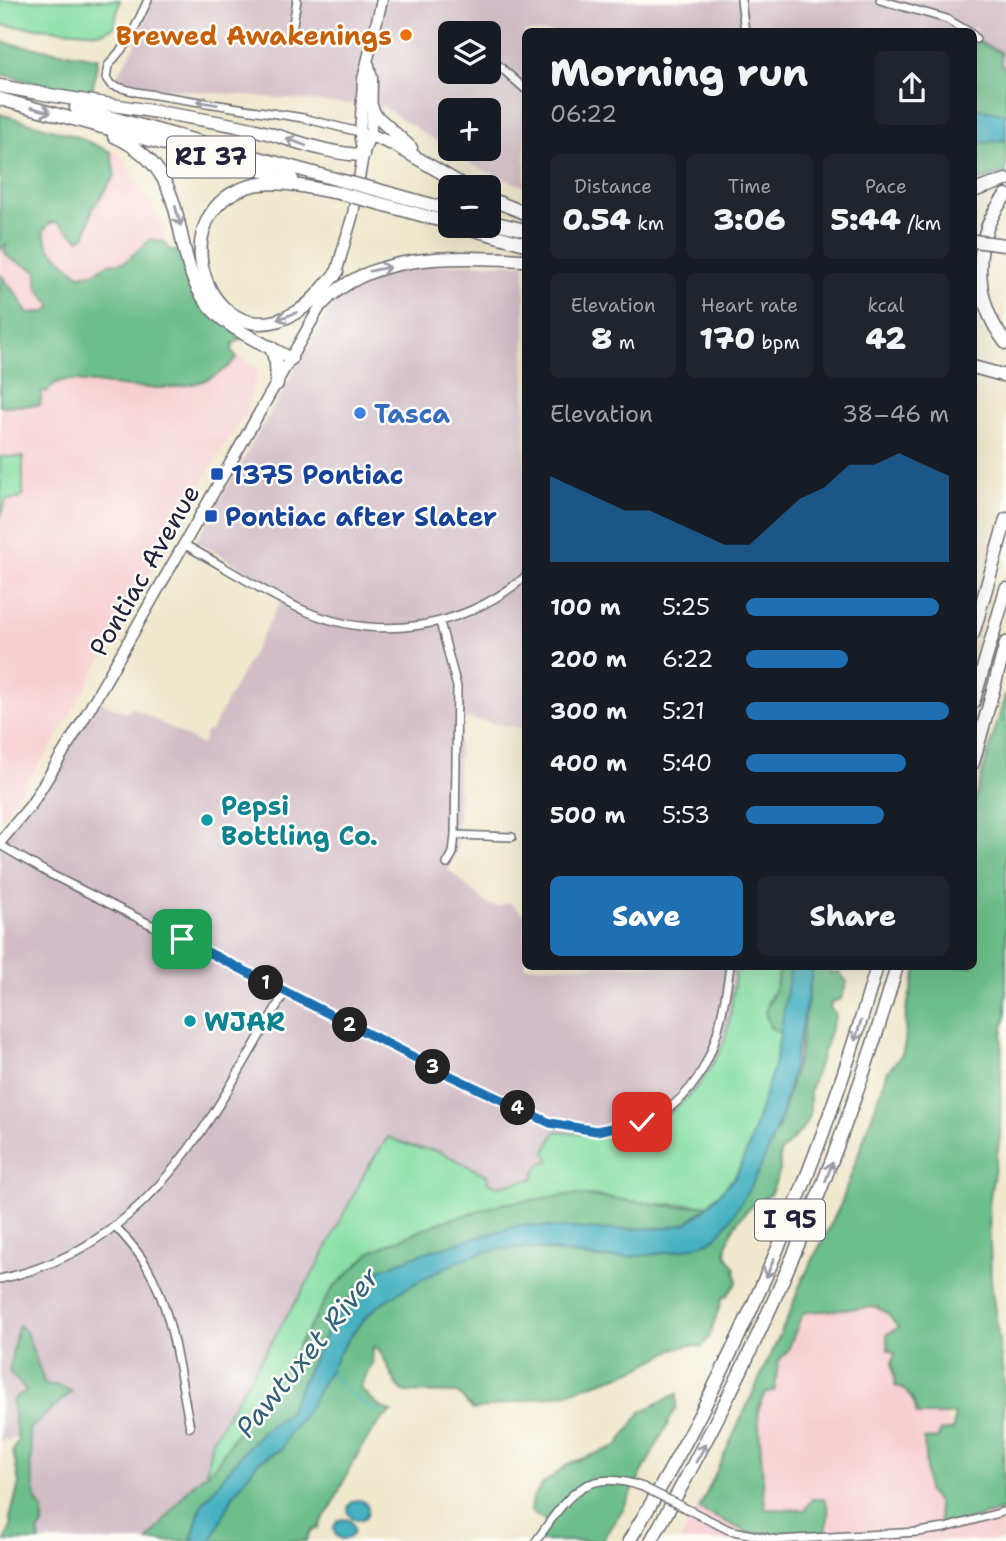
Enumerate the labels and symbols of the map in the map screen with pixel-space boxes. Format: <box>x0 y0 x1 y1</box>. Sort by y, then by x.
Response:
place label: Brewed Awakenings <box>116 18 392 53</box>
marker: Brewed Awakenings <box>398 27 414 43</box>
one-way arrow <box>196 96 219 109</box>
one-way arrow <box>29 104 52 117</box>
one-way arrow <box>286 134 308 147</box>
road number: RI 37 <box>167 136 255 177</box>
one-way arrow <box>172 204 185 227</box>
one-way arrow <box>368 261 391 275</box>
one-way arrow <box>276 311 298 323</box>
place label: Tasca <box>374 396 450 431</box>
marker: Tasca <box>352 405 368 421</box>
place label: 1375 Pontiac <box>231 457 404 492</box>
marker: 1375 Pontiac <box>209 466 225 482</box>
street label: Pontiac Avenue <box>81 478 207 662</box>
place label: Pontiac after Slater <box>225 499 497 534</box>
marker: Pontiac after Slater <box>203 508 219 524</box>
place label: Pepsi Bottling Co. <box>221 788 378 853</box>
marker: Pepsi Bottling Co. <box>199 812 215 828</box>
pin <box>152 909 212 969</box>
pin: 1 <box>248 965 284 1000</box>
place label: WJAR <box>204 1004 285 1039</box>
pin: 2 <box>332 1007 368 1042</box>
marker: WJAR <box>182 1013 198 1029</box>
one-way arrow <box>851 1020 863 1042</box>
pin: 3 <box>416 1050 450 1084</box>
pin: 4 <box>500 1090 536 1126</box>
pin <box>612 1092 672 1152</box>
one-way arrow <box>824 1162 837 1184</box>
road number: I 95 <box>755 1200 825 1240</box>
one-way arrow <box>763 1256 776 1278</box>
water label: Pawtuxet River <box>226 1258 388 1445</box>
one-way arrow <box>695 1443 709 1464</box>

